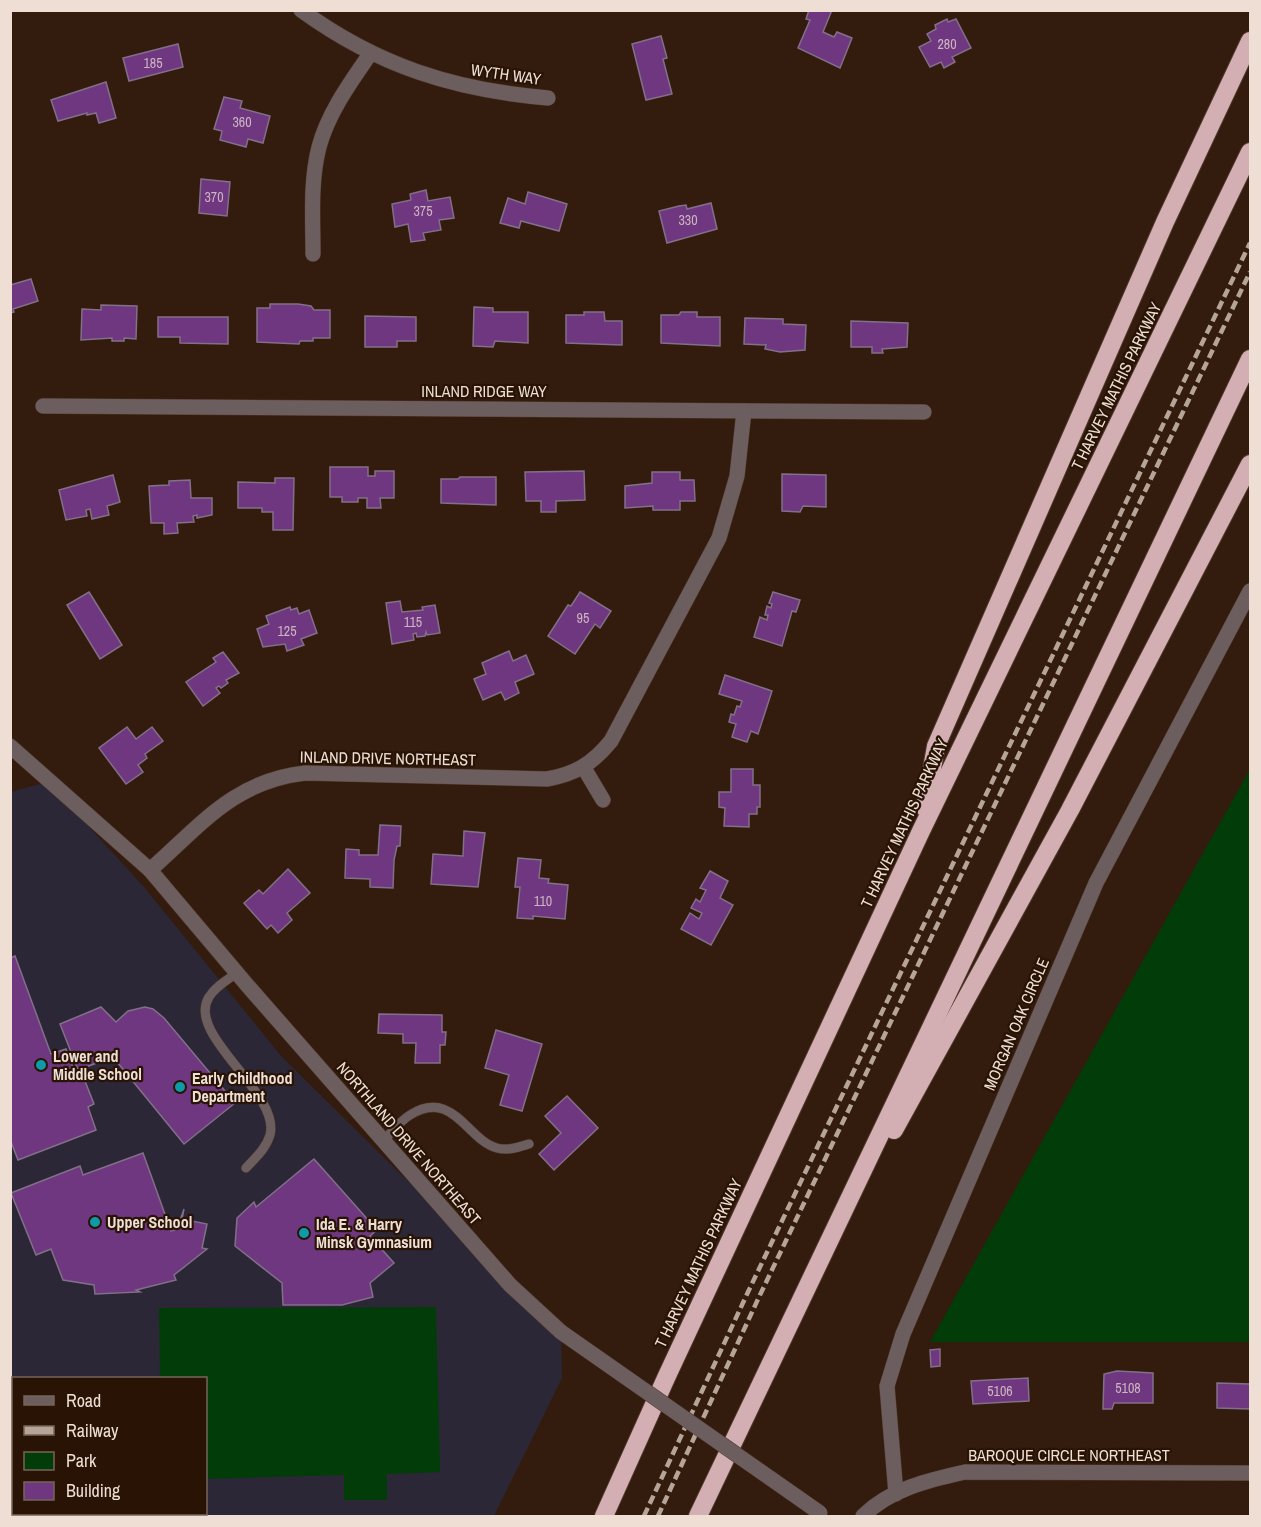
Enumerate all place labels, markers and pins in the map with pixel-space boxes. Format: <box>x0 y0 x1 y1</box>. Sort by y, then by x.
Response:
place label: Lower and Middle School <box>53 1045 142 1085</box>
marker: Lower and Middle School <box>34 1058 48 1072</box>
place label: Early Childhood Department <box>192 1067 293 1107</box>
marker: Early Childhood Department <box>173 1080 187 1094</box>
place label: Upper School <box>107 1211 192 1233</box>
place label: Ida E. & Harry Minsk Gymnasium <box>316 1213 432 1253</box>
marker: Upper School <box>88 1215 102 1229</box>
marker: Ida E. & Harry Minsk Gymnasium <box>297 1226 311 1240</box>

